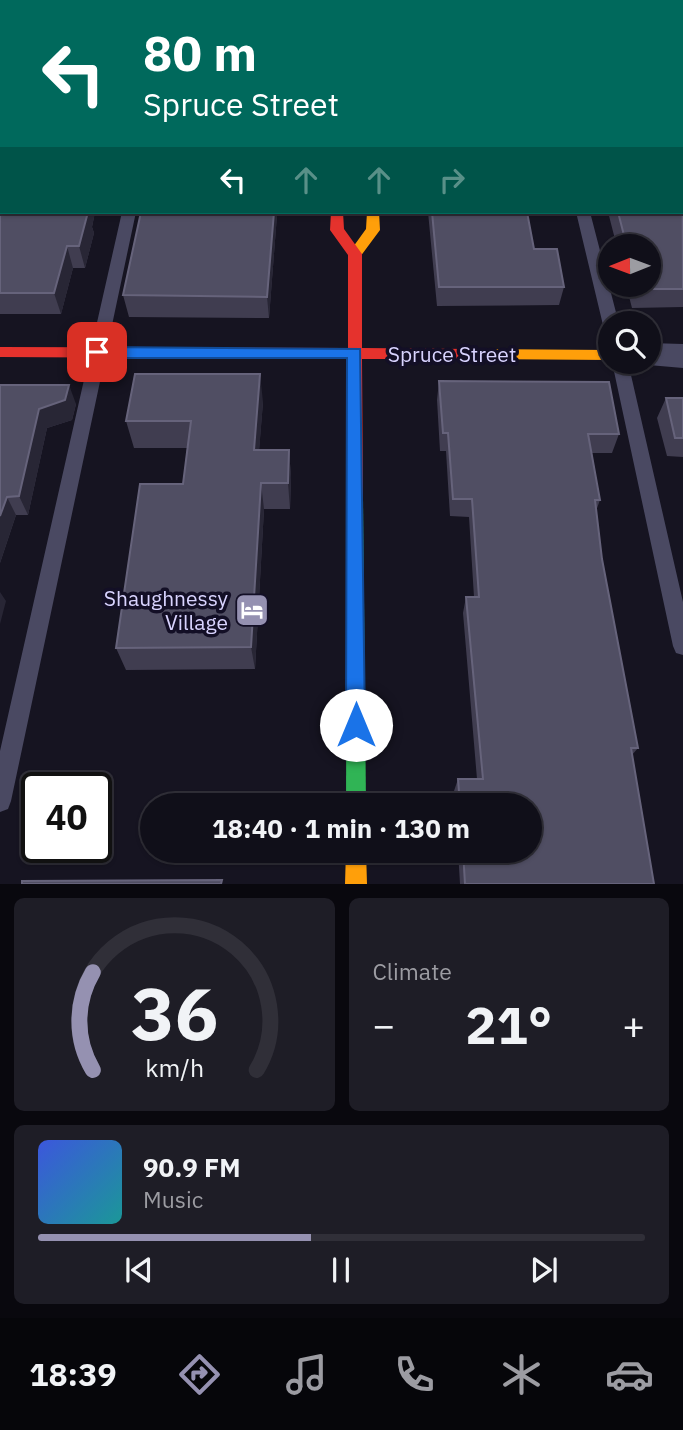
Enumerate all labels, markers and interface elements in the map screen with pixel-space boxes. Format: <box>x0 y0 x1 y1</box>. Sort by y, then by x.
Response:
text: 80 m <box>143 21 257 84</box>
icon: left <box>28 28 119 119</box>
text: Spruce Street <box>143 83 339 125</box>
icon: left <box>214 161 252 199</box>
icon: ahead <box>287 161 325 199</box>
icon: ahead <box>360 161 398 199</box>
icon: right <box>433 161 471 199</box>
north arrow <box>598 234 662 298</box>
map controls <box>598 234 661 374</box>
button: search <box>598 311 661 374</box>
pin <box>67 322 127 382</box>
icon: arrive <box>78 333 116 371</box>
street label: Spruce Street <box>388 340 516 368</box>
place label: Shaughnessy Village <box>104 584 229 636</box>
hotel icon: Shaughnessy Village <box>233 591 271 629</box>
position arrow <box>319 688 393 762</box>
speed limit sign: 40 <box>21 772 112 863</box>
text: 18:40 · 1 min · 130 m <box>212 811 470 845</box>
text: Climate <box>373 956 452 986</box>
text: 36 <box>131 966 218 1061</box>
text: 21° <box>465 991 552 1058</box>
text: − <box>373 1000 395 1049</box>
text: + <box>622 1000 645 1049</box>
text: km/h <box>145 1051 204 1084</box>
text: 90.9 FM <box>143 1150 241 1184</box>
text: Music <box>143 1184 203 1214</box>
icon: previous <box>120 1251 158 1289</box>
icon: pause <box>322 1251 360 1289</box>
icon: next <box>525 1251 563 1289</box>
icon: directions <box>175 1350 224 1399</box>
icon: music <box>282 1350 331 1399</box>
icon: phone <box>390 1350 439 1399</box>
icon: climate <box>497 1350 546 1399</box>
icon: car <box>605 1350 654 1399</box>
text: 18:39 <box>29 1353 117 1395</box>

